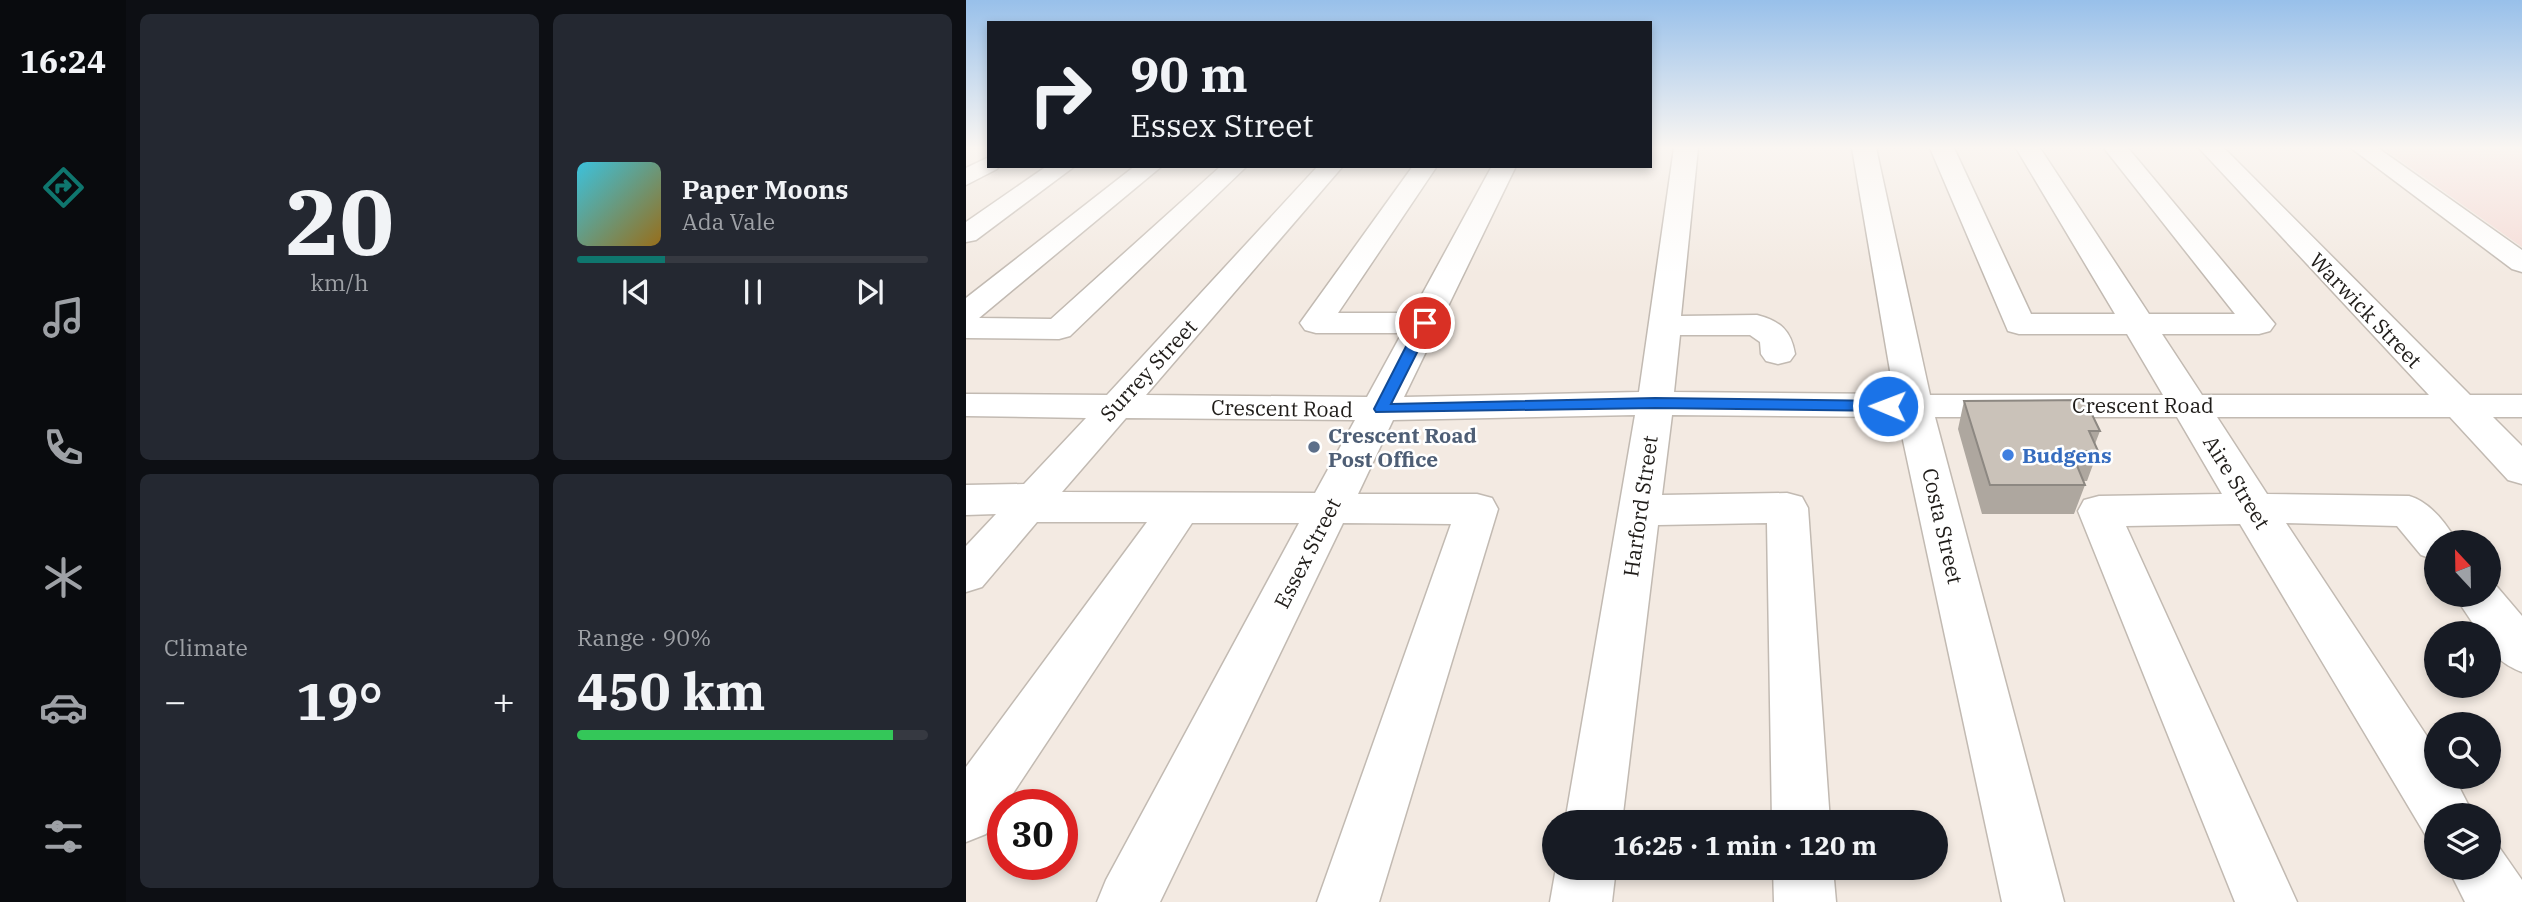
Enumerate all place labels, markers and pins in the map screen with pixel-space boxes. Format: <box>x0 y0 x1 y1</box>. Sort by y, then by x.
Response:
pin <box>1395 293 1455 353</box>
place label: Crescent Road Post Office <box>1328 421 1477 473</box>
marker: Crescent Road Post Office <box>1306 439 1322 455</box>
place label: Budgens <box>2022 441 2112 469</box>
marker: Budgens <box>2000 447 2016 463</box>

